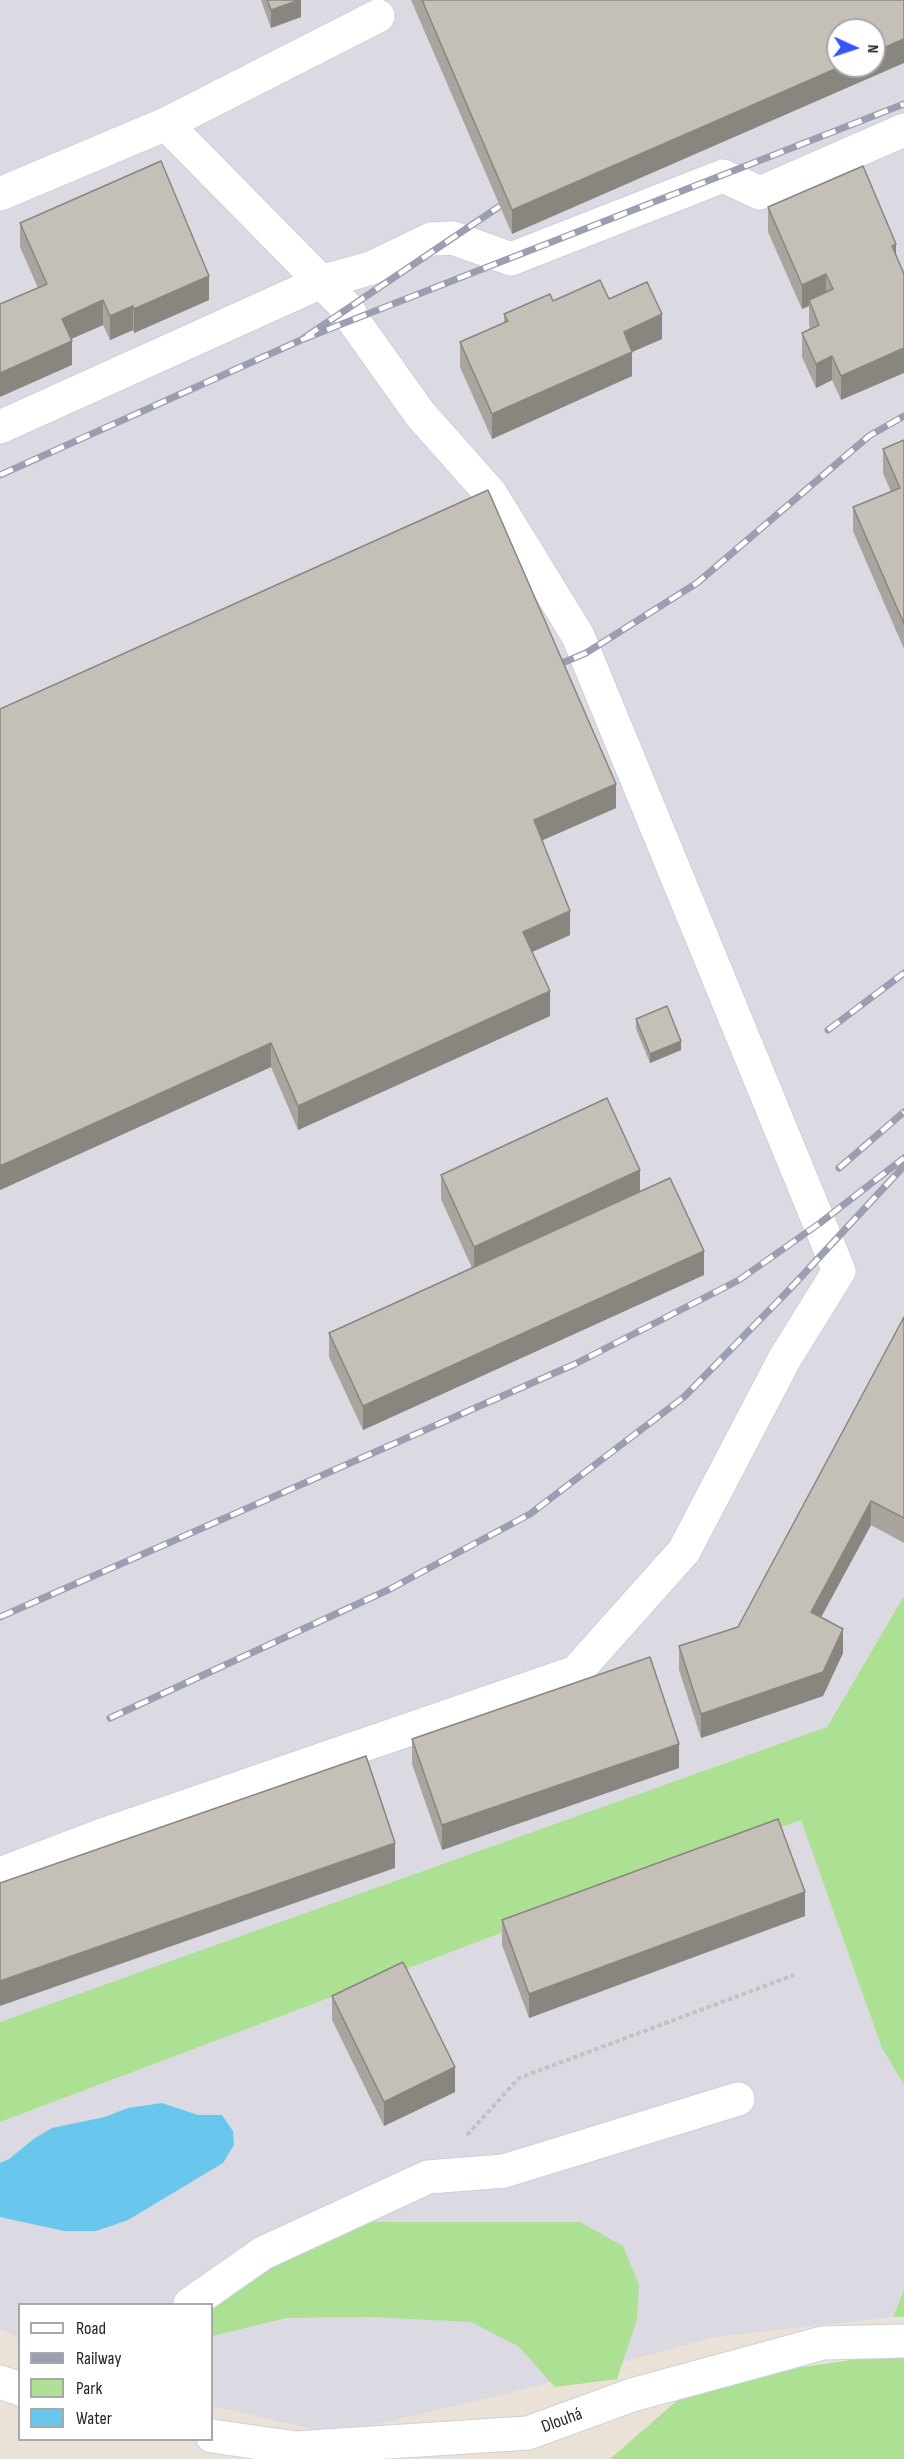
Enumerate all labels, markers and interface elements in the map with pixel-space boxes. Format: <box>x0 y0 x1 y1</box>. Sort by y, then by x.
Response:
north arrow <box>826 18 886 78</box>
text: N <box>863 44 882 54</box>
legend <box>18 2303 213 2441</box>
text: Road <box>76 2318 106 2339</box>
text: Railway <box>76 2348 121 2369</box>
text: Park <box>76 2378 102 2399</box>
street label: Dlouhá <box>539 2404 585 2438</box>
text: Water <box>76 2408 112 2429</box>

